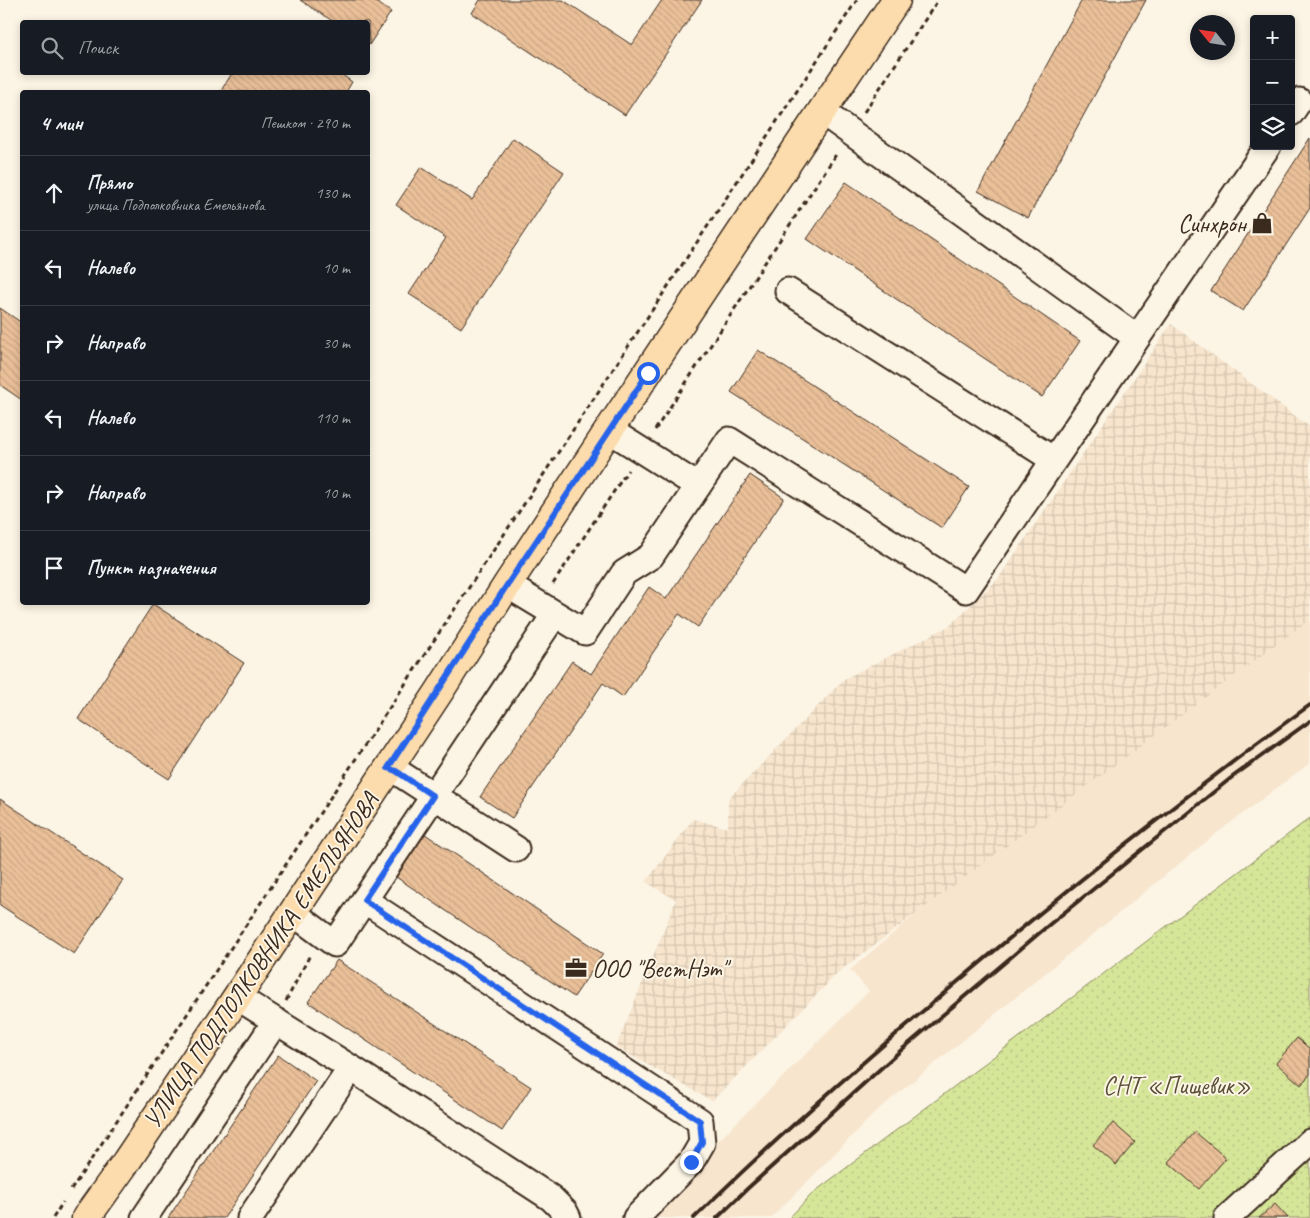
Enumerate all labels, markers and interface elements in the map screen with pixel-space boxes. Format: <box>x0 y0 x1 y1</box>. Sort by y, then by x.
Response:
north arrow <box>1190 15 1235 60</box>
map controls <box>1250 15 1295 150</box>
button: + <box>1250 15 1295 60</box>
search box <box>20 20 370 75</box>
icon: search <box>38 34 66 62</box>
text: Поиск <box>78 36 118 60</box>
button: − <box>1250 60 1295 105</box>
button: layers <box>1250 105 1295 150</box>
text: 4 мин <box>40 110 83 136</box>
text: Пешком · 290 m <box>261 113 350 133</box>
text: Прямо <box>87 171 132 195</box>
icon: ahead <box>40 179 68 207</box>
text: 130 m <box>316 183 350 203</box>
text: улица Подполковника Емельянова <box>87 195 264 215</box>
place label: Синхрон <box>1178 208 1248 240</box>
shop icon: Синхрон <box>1249 210 1275 236</box>
icon: left <box>40 254 68 282</box>
text: Налево <box>87 256 135 280</box>
text: 10 m <box>323 258 350 278</box>
icon: right <box>40 329 68 357</box>
text: Направо <box>87 331 145 355</box>
text: 30 m <box>323 333 350 353</box>
route start <box>637 362 660 385</box>
icon: left <box>40 404 68 432</box>
text: Налево <box>87 406 135 430</box>
text: 110 m <box>316 408 350 428</box>
icon: right <box>40 479 68 507</box>
text: Направо <box>87 481 145 505</box>
text: 10 m <box>323 483 350 503</box>
icon: arrive <box>40 554 68 582</box>
text: Пункт назначения <box>87 556 216 580</box>
street label: УЛИЦА ПОДПОЛКОВНИКА ЕМЕЛЬЯНОВА <box>136 785 386 1135</box>
place label: ООО "ВестНэт" <box>592 953 732 985</box>
office icon: ООО "ВестНэт" <box>563 955 589 981</box>
park label: СНТ «Пищевик» <box>1103 1070 1251 1102</box>
route end <box>680 1151 703 1174</box>

